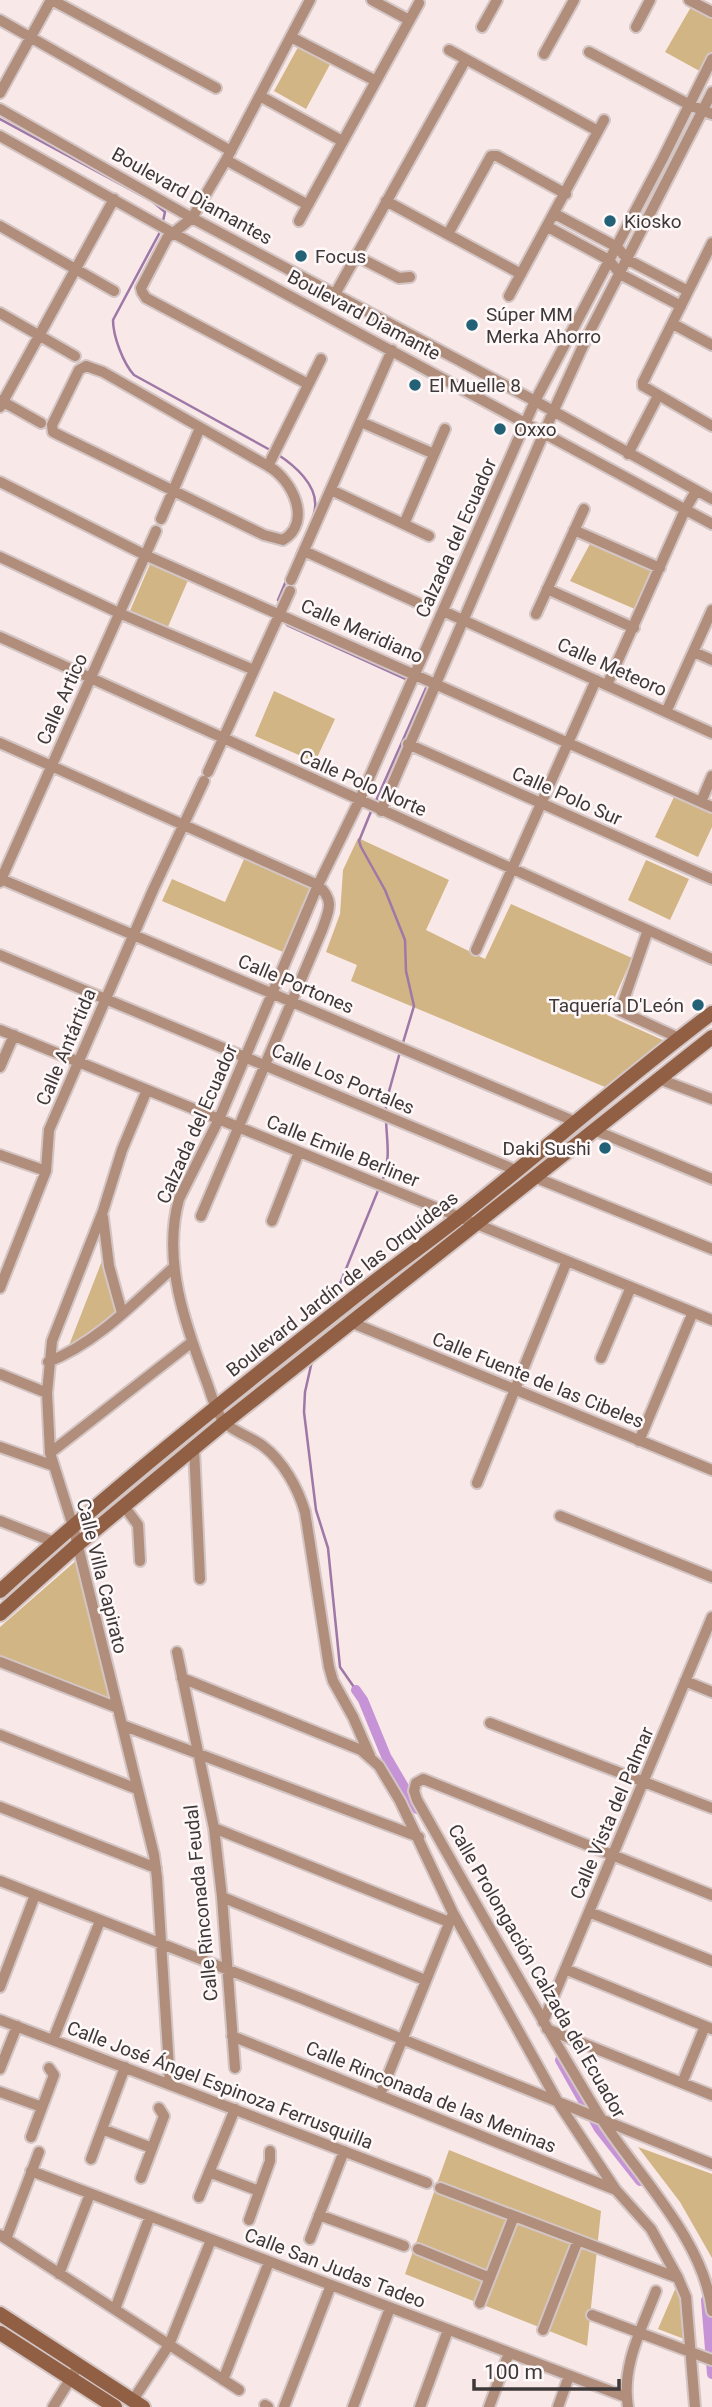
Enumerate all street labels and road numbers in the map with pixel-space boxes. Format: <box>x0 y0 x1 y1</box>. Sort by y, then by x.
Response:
street label: Boulevard Diamantes <box>108 142 276 250</box>
street label: Boulevard Diamante <box>284 265 444 365</box>
street label: Calzada del Ecuador <box>410 454 502 621</box>
street label: Calle Meridiano <box>297 594 427 668</box>
street label: Calle Meteoro <box>554 633 670 701</box>
street label: Calle Artico <box>32 650 92 748</box>
street label: Calle Polo Norte <box>296 745 430 821</box>
street label: Calle Polo Sur <box>509 762 626 831</box>
street label: Calle Portones <box>235 949 357 1019</box>
street label: Calle Antártida <box>31 985 101 1109</box>
street label: Calle Los Portales <box>268 1039 418 1119</box>
street label: Calzada del Ecuador <box>151 1040 243 1207</box>
street label: Calle Emile Berliner <box>263 1110 423 1192</box>
street label: Boulevard Jardín de las Orquídeas <box>222 1186 462 1382</box>
street label: Calle Fuente de las Cibeles <box>429 1327 647 1433</box>
street label: Calle Villa Capirato <box>72 1496 132 1656</box>
street label: Calle Vista del Palmar <box>565 1723 659 1903</box>
street label: Calle Rinconada Feudal <box>179 1804 223 2002</box>
street label: Calle Prolongación Calzada del Ecuador <box>443 1820 631 2123</box>
street label: Calle José Ángel Espinoza Ferrusquilla <box>64 2016 376 2154</box>
street label: Calle Rinconada de las Meninas <box>302 2036 560 2158</box>
street label: Calle San Judas Tadeo <box>241 2223 429 2313</box>

